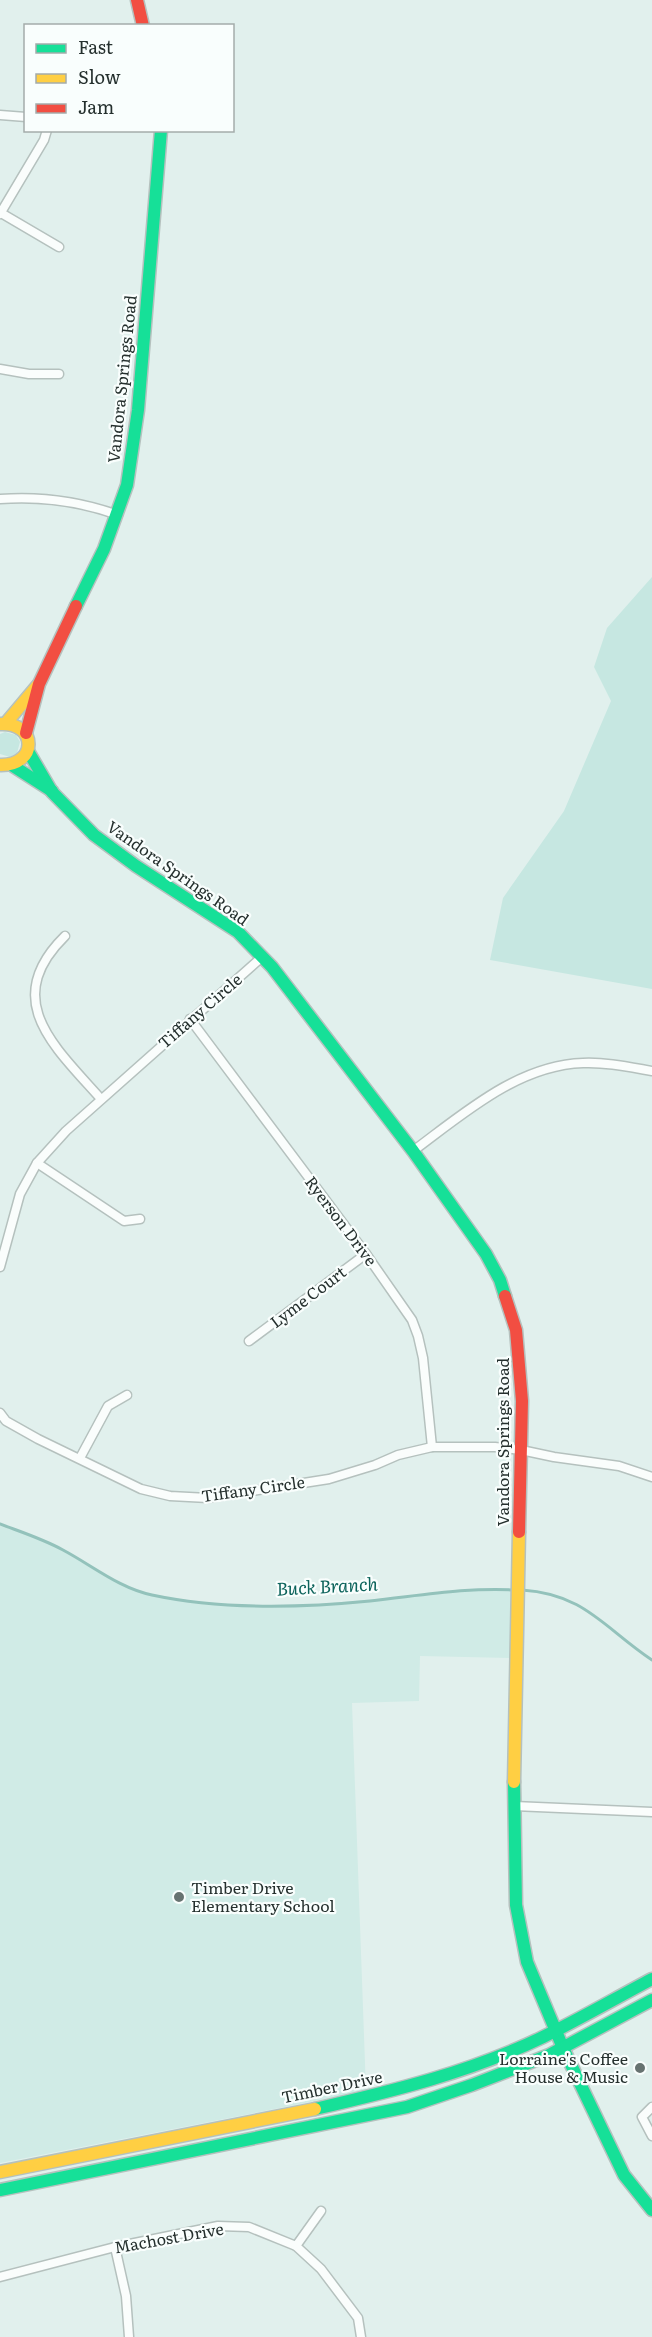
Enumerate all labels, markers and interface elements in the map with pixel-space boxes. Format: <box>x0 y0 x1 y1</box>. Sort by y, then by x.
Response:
legend <box>24 24 234 132</box>
text: Fast <box>78 33 114 60</box>
text: Slow <box>78 63 121 90</box>
text: Jam <box>78 93 114 120</box>
street label: Vandora Springs Road <box>100 294 142 464</box>
street label: Vandora Springs Road <box>103 814 255 930</box>
street label: Tiffany Circle <box>152 967 247 1053</box>
street label: Ryerson Drive <box>300 1170 384 1270</box>
street label: Lyme Court <box>264 1259 351 1333</box>
street label: Vandora Springs Road <box>490 1358 514 1526</box>
street label: Tiffany Circle <box>200 1469 306 1507</box>
water label: Buck Branch <box>276 1569 379 1602</box>
place label: Timber Drive Elementary School <box>191 1875 335 1917</box>
marker: Timber Drive Elementary School <box>172 1890 186 1904</box>
place label: Lorraine's Coffee House & Music <box>499 2046 628 2088</box>
marker: Lorraine's Coffee House & Music <box>633 2061 647 2075</box>
street label: Timber Drive <box>279 2064 385 2108</box>
street label: Machost Drive <box>112 2216 225 2258</box>

